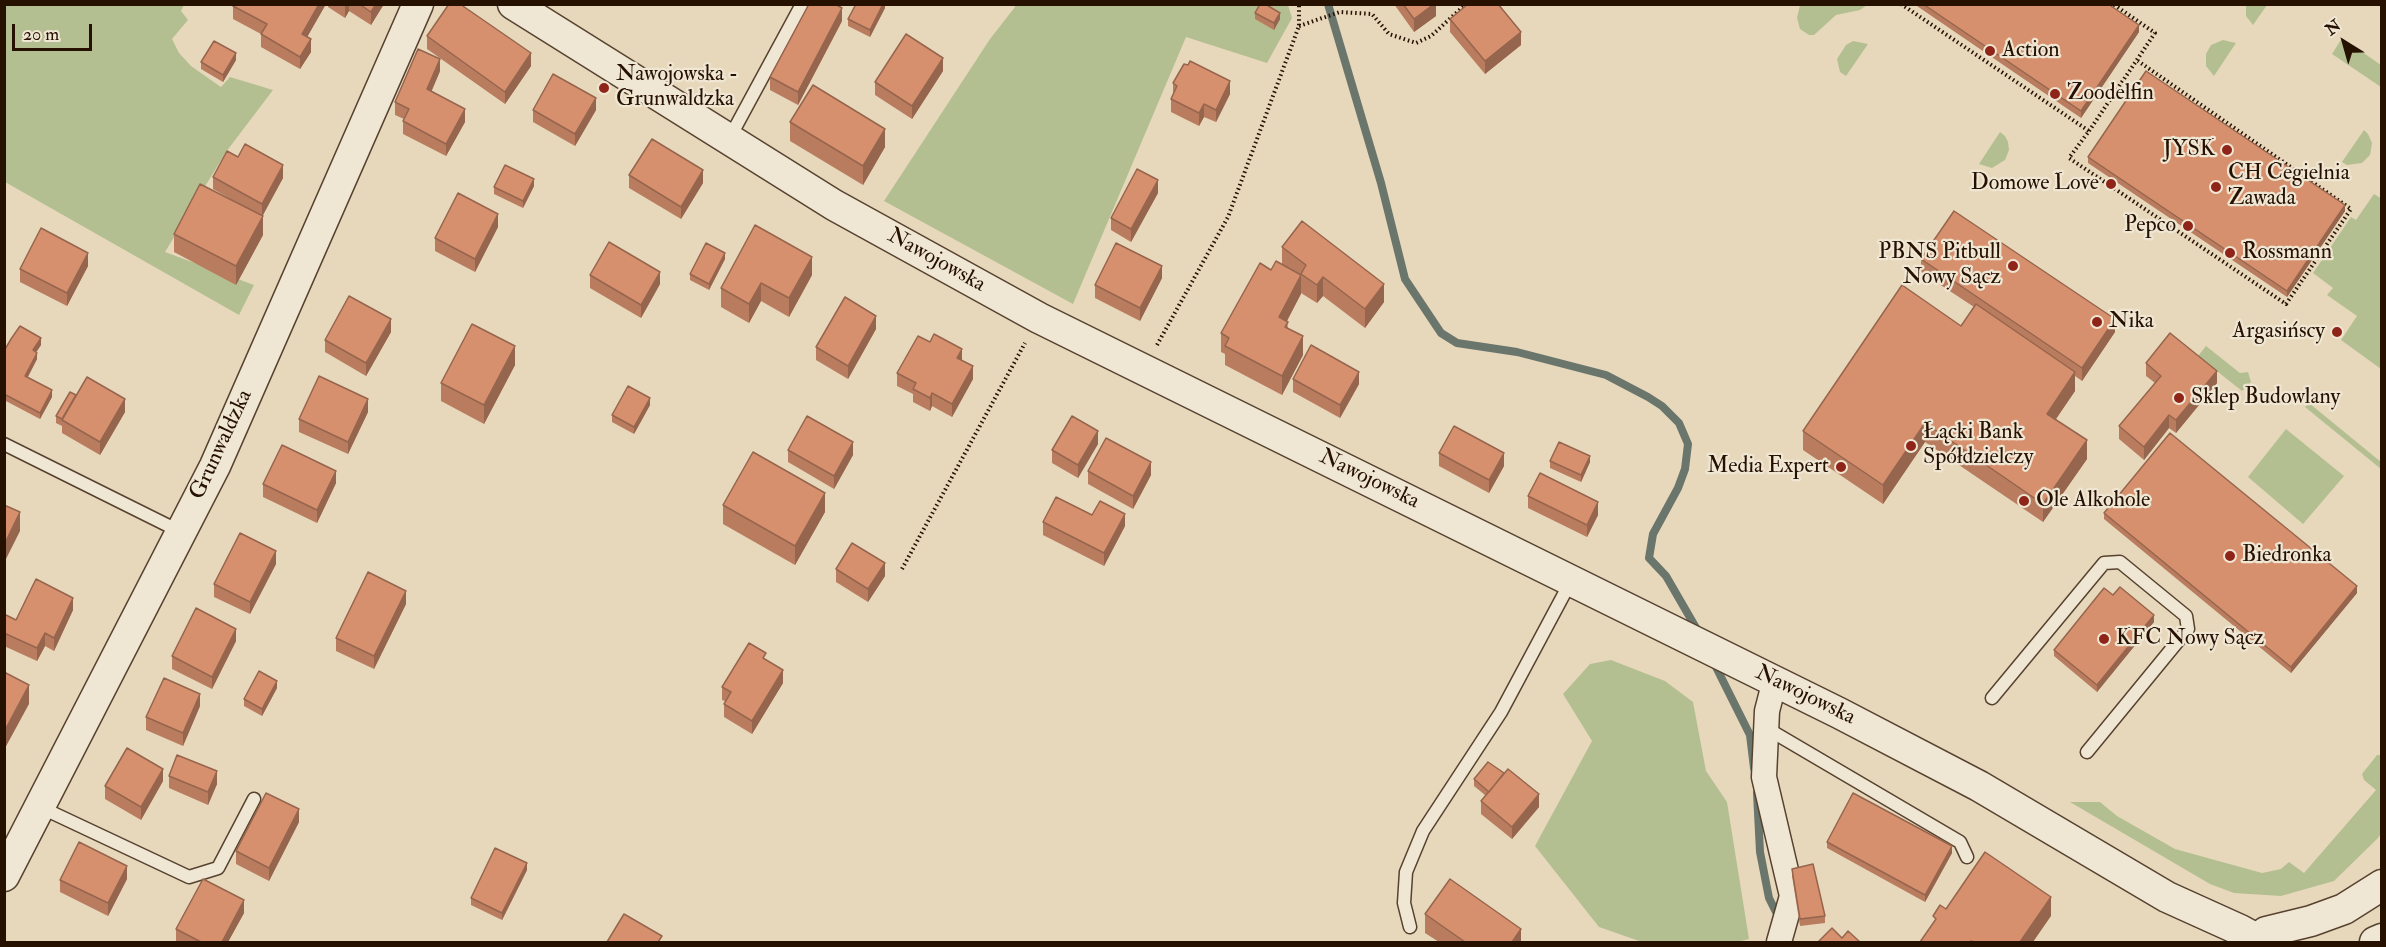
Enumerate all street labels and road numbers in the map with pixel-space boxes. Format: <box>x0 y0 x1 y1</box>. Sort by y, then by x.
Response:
street label: Nawojowska <box>882 223 990 299</box>
street label: Grunwaldzka <box>185 386 259 504</box>
street label: Nawojowska <box>1315 444 1423 516</box>
street label: Nawojowska <box>1751 660 1859 732</box>

